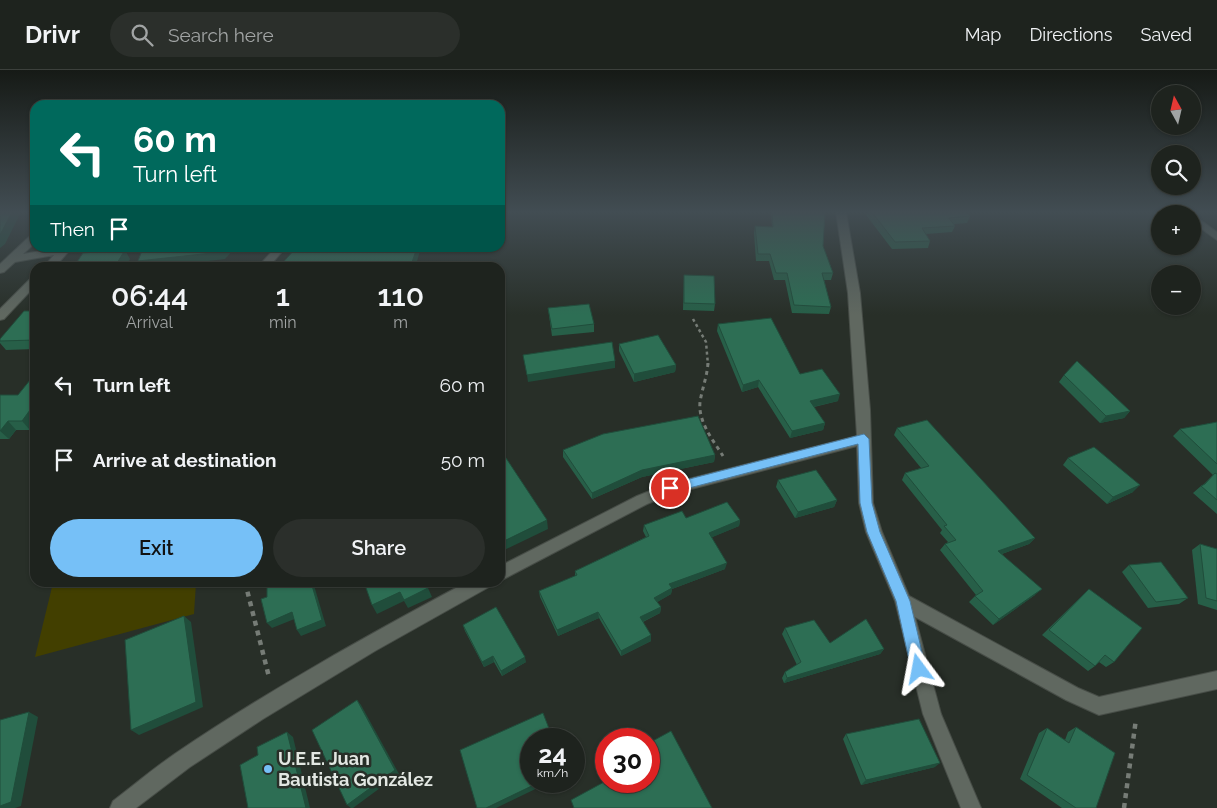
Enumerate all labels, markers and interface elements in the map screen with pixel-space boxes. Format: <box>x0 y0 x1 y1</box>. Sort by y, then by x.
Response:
search box <box>110 12 460 57</box>
text: Drivr <box>25 20 80 49</box>
icon: search <box>128 21 156 49</box>
text: Search here <box>168 24 274 46</box>
text: Map <box>965 24 1001 45</box>
text: Directions <box>1029 24 1113 45</box>
text: Saved <box>1141 24 1192 45</box>
north arrow <box>1151 85 1201 135</box>
map controls <box>1151 85 1201 315</box>
text: 60 m <box>133 119 217 160</box>
icon: left <box>50 120 115 185</box>
button: search <box>1151 145 1201 195</box>
text: Turn left <box>133 161 217 187</box>
button: + <box>1151 205 1201 255</box>
icon: arrive <box>105 215 133 243</box>
text: Then <box>50 218 95 240</box>
button: − <box>1151 265 1201 315</box>
text: 06:44 <box>111 278 188 313</box>
text: 1 <box>276 278 290 313</box>
text: 110 <box>377 278 424 313</box>
text: Arrival <box>126 313 173 332</box>
text: min <box>269 313 296 332</box>
text: m <box>393 313 408 332</box>
icon: left <box>50 371 78 399</box>
text: Turn left <box>93 374 170 396</box>
text: 60 m <box>440 374 485 396</box>
icon: arrive <box>50 446 78 474</box>
text: Arrive at destination <box>93 449 277 471</box>
text: 50 m <box>441 449 485 471</box>
pin <box>649 467 691 509</box>
icon: arrive <box>656 474 684 502</box>
button: Exit <box>50 519 263 577</box>
button: Share <box>273 519 485 577</box>
position arrow <box>892 642 944 694</box>
speed limit sign: 30 <box>595 728 660 793</box>
text: 24 <box>538 739 567 769</box>
place label: U.E.E. Juan Bautista González <box>278 748 433 790</box>
marker: U.E.E. Juan Bautista González <box>262 763 274 775</box>
text: km/h <box>537 766 568 780</box>

